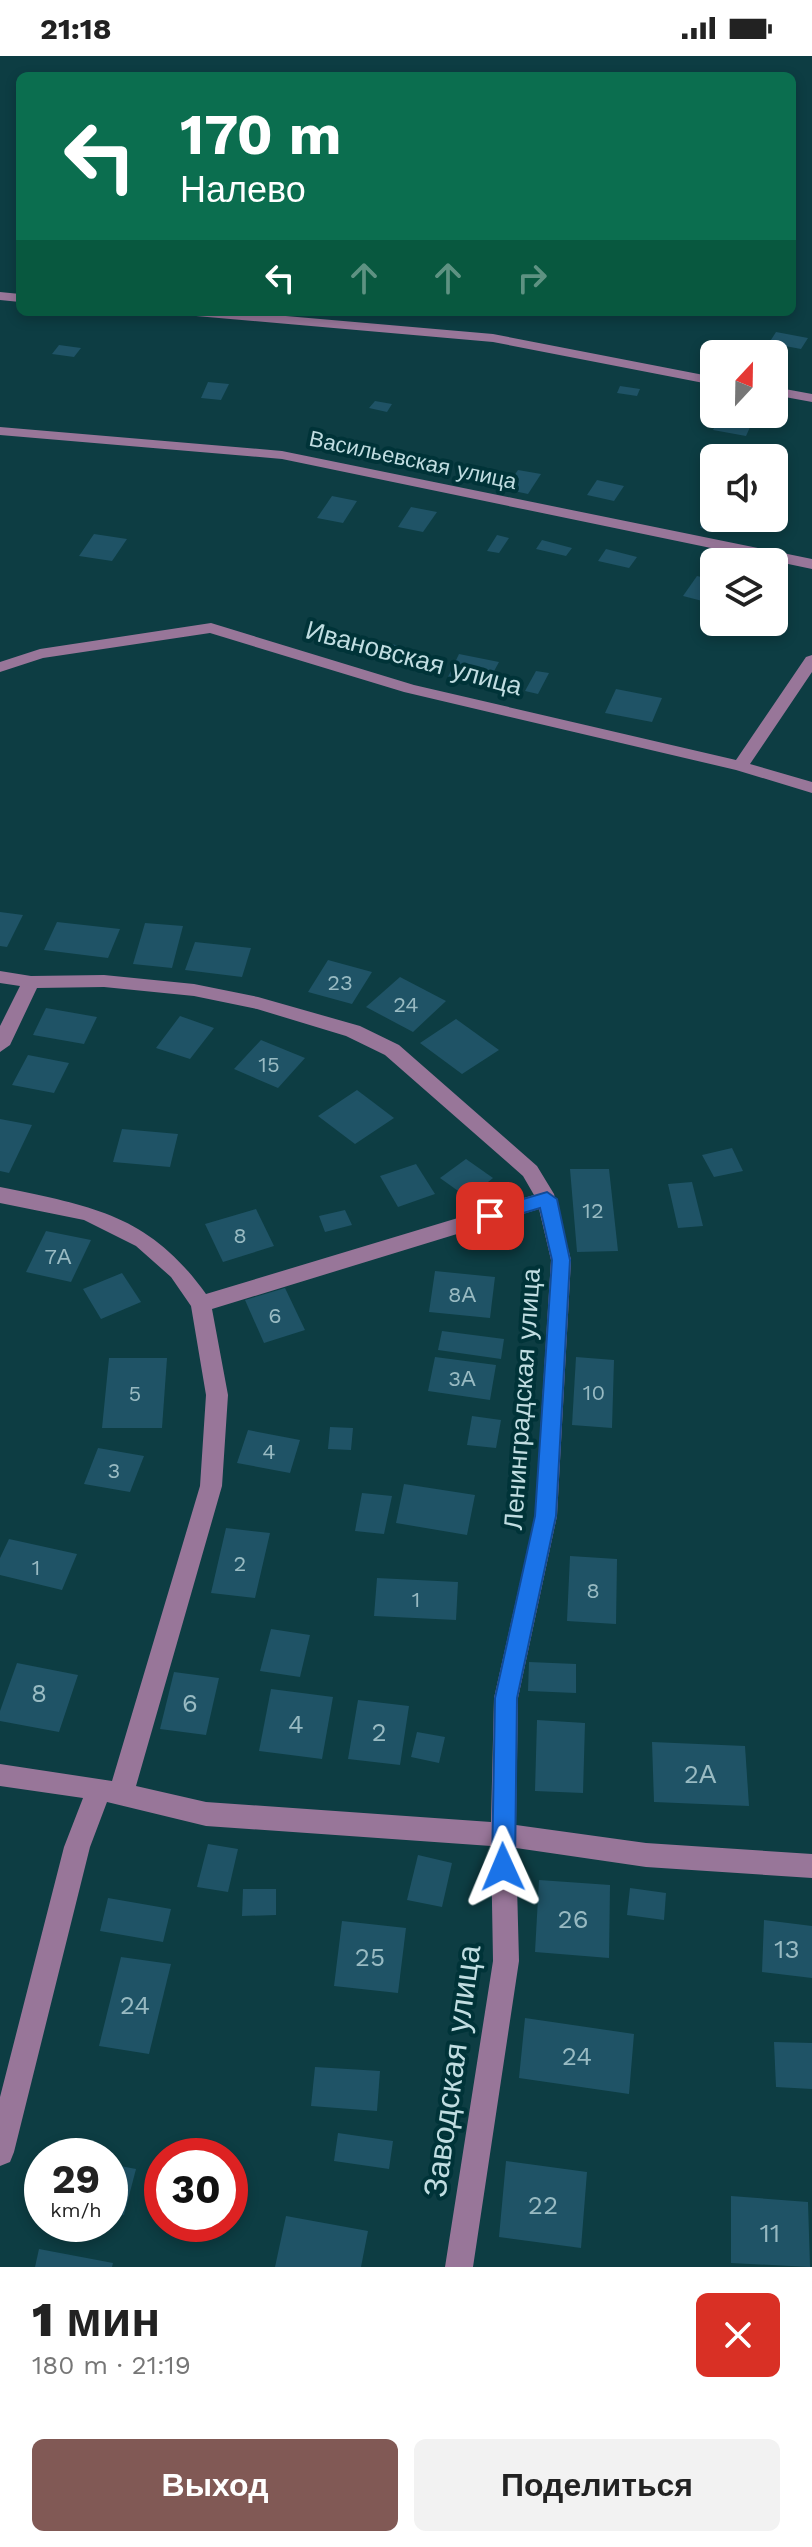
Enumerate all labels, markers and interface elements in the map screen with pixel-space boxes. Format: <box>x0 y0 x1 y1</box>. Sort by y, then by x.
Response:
text: 21:18 <box>40 11 112 46</box>
text: 170 m <box>180 102 342 168</box>
icon: left <box>48 104 152 208</box>
text: Налево <box>180 169 306 211</box>
icon: left <box>258 256 302 300</box>
icon: ahead <box>342 256 386 300</box>
icon: ahead <box>426 256 470 300</box>
icon: right <box>510 256 554 300</box>
north arrow <box>700 340 788 428</box>
map controls <box>700 340 788 636</box>
street label: Васильевская улица <box>307 426 520 494</box>
button: sound <box>700 444 788 532</box>
button: layers <box>700 548 788 636</box>
street label: Ивановская улица <box>302 615 526 701</box>
house number: 23 <box>327 970 353 995</box>
house number: 24 <box>393 992 419 1017</box>
house number: 15 <box>258 1052 280 1077</box>
pin <box>456 1182 524 1250</box>
icon: arrive <box>468 1194 512 1238</box>
house number: 12 <box>582 1198 604 1223</box>
house number: 8 <box>233 1223 247 1248</box>
house number: 7А <box>44 1244 72 1269</box>
street label: Ленинградская улица <box>498 1267 546 1531</box>
house number: 8А <box>448 1282 476 1307</box>
house number: 6 <box>268 1303 282 1328</box>
house number: 3А <box>448 1366 476 1391</box>
house number: 10 <box>583 1380 605 1405</box>
house number: 5 <box>129 1381 141 1406</box>
house number: 4 <box>262 1439 276 1464</box>
house number: 3 <box>108 1458 120 1483</box>
house number: 2 <box>234 1551 246 1576</box>
house number: 1 <box>32 1555 40 1580</box>
house number: 8 <box>586 1578 600 1603</box>
house number: 1 <box>412 1587 420 1612</box>
house number: 8 <box>31 1678 47 1708</box>
house number: 6 <box>182 1688 198 1718</box>
house number: 4 <box>288 1709 304 1739</box>
house number: 2 <box>371 1717 387 1747</box>
house number: 2А <box>684 1759 717 1789</box>
position arrow <box>461 1825 545 1909</box>
house number: 26 <box>558 1904 588 1934</box>
house number: 13 <box>774 1934 800 1964</box>
house number: 25 <box>355 1942 385 1972</box>
street label: Заводская улица <box>415 1942 489 2200</box>
house number: 24 <box>120 1990 150 2020</box>
house number: 24 <box>562 2041 592 2071</box>
speed limit sign: 30 <box>144 2138 248 2242</box>
text: 29 <box>52 2156 100 2203</box>
house number: 22 <box>528 2190 558 2220</box>
text: km/h <box>50 2198 102 2222</box>
house number: 11 <box>760 2218 780 2248</box>
text: 1 мин <box>32 2291 160 2348</box>
button: close <box>696 2293 780 2377</box>
text: 180 m · 21:19 <box>32 2350 191 2380</box>
button: Выход <box>32 2439 398 2531</box>
button: Поделиться <box>414 2439 780 2531</box>

